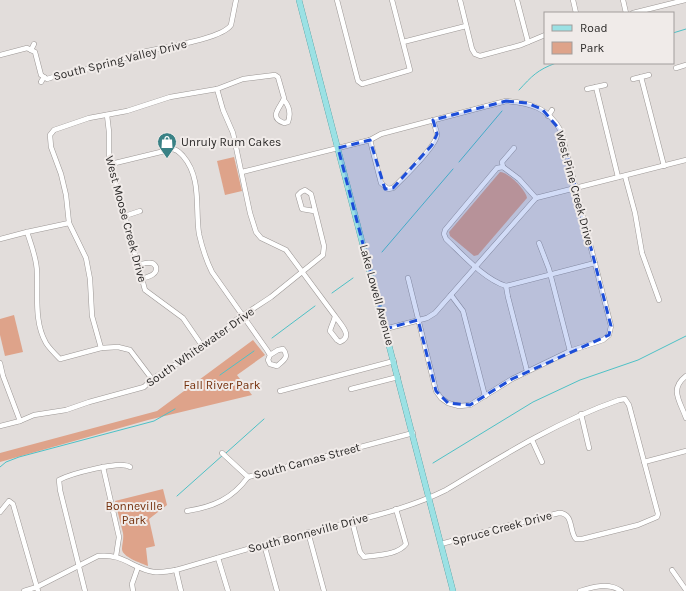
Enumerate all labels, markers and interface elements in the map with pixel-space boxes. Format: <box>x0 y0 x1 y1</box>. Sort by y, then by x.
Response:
legend <box>544 12 674 64</box>
text: Road <box>580 21 608 35</box>
street label: South Spring Valley Drive <box>52 37 188 83</box>
text: Park <box>580 41 605 55</box>
street label: West Pine Creek Drive <box>553 129 597 247</box>
shop icon: Unruly Rum Cakes <box>156 131 178 159</box>
place label: Unruly Rum Cakes <box>181 135 281 149</box>
street label: West Moose Creek Drive <box>102 154 150 284</box>
street label: Lake Lowell Avenue <box>357 243 397 347</box>
street label: South Whitewater Drive <box>143 304 257 390</box>
park label: Fall River Park <box>184 378 261 392</box>
street label: South Camas Street <box>252 440 362 482</box>
park label: Bonneville Park <box>105 499 163 527</box>
street label: Spruce Creek Drive <box>451 508 553 548</box>
street label: South Bonneville Drive <box>246 510 370 556</box>

